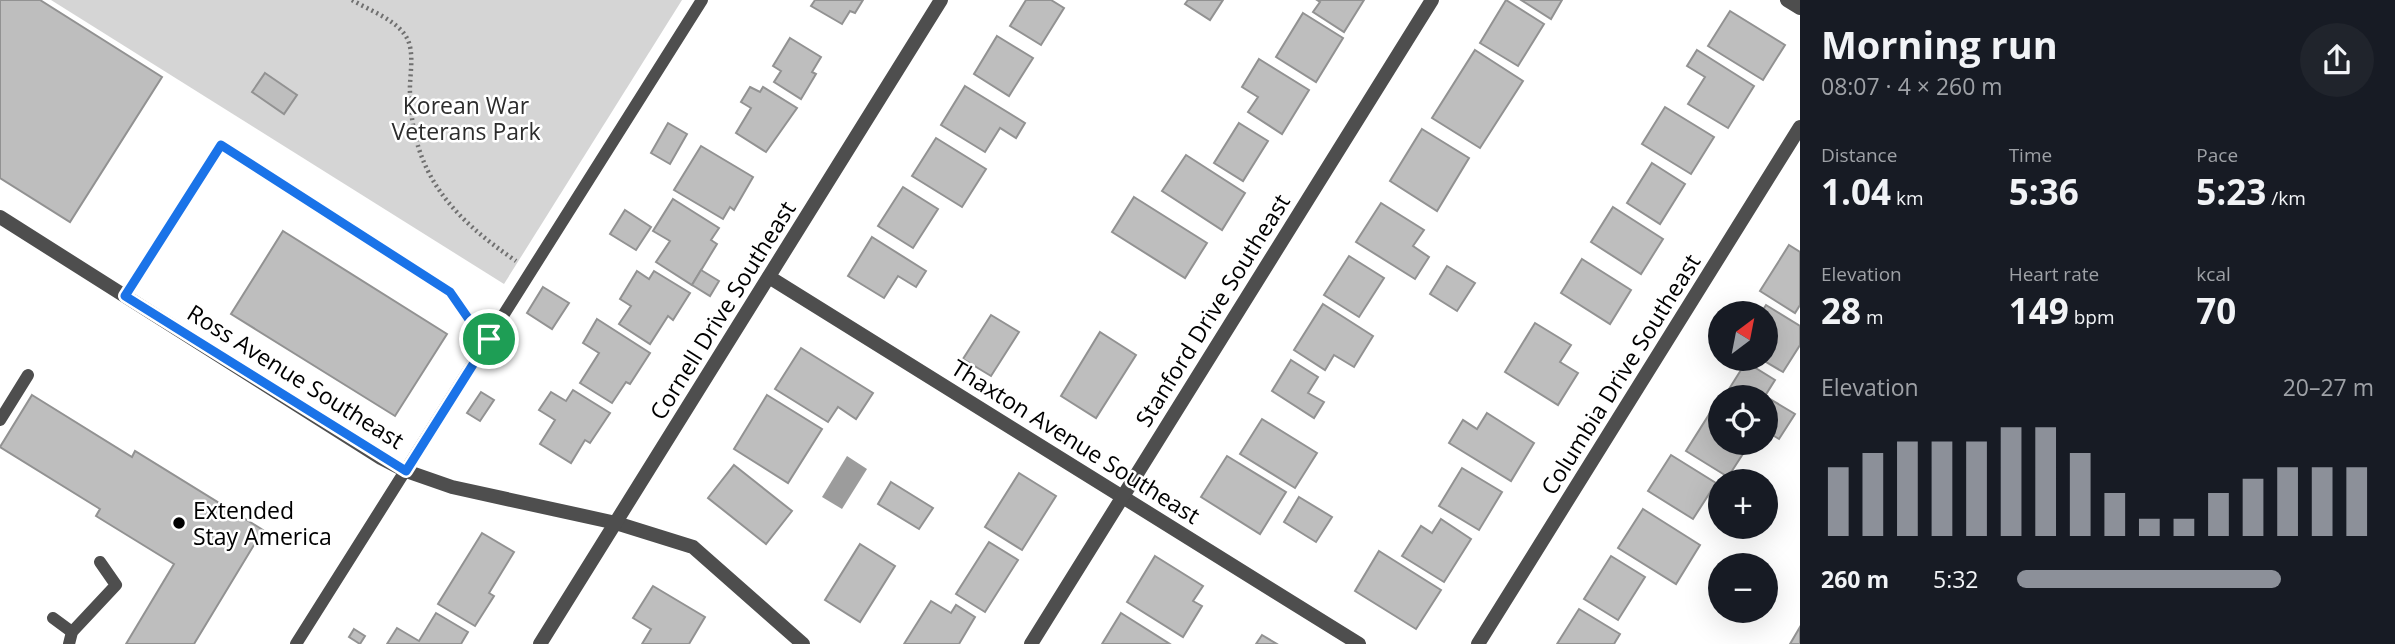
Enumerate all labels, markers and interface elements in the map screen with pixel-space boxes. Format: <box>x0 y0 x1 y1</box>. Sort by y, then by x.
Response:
text: Morning run <box>1821 18 2058 70</box>
button: share <box>2300 23 2374 97</box>
text: 08:07 · 4 × 260 m <box>1821 70 2003 102</box>
park label: Korean War Veterans Park <box>391 89 541 147</box>
text: Distance <box>1821 142 1897 168</box>
text: Time <box>2009 142 2052 168</box>
text: Pace <box>2196 142 2238 168</box>
text: 1.04 <box>1821 168 1891 215</box>
text: 5:36 <box>2009 168 2079 215</box>
text: 5:23 <box>2196 168 2266 215</box>
text: km <box>1891 185 1924 211</box>
text: /km <box>2266 185 2306 211</box>
street label: Stanford Drive Southeast <box>1127 188 1297 432</box>
street label: Cornell Drive Southeast <box>642 195 802 425</box>
street label: Columbia Drive Southeast <box>1533 248 1707 500</box>
text: Elevation <box>1821 261 1902 287</box>
text: Heart rate <box>2009 261 2099 287</box>
text: kcal <box>2196 261 2231 287</box>
text: 28 <box>1821 287 1861 334</box>
text: 149 <box>2009 287 2069 334</box>
text: 70 <box>2196 287 2236 334</box>
street label: Ross Avenue Southeast <box>182 296 410 456</box>
north arrow <box>1708 301 1778 371</box>
map controls <box>1708 301 1778 623</box>
text: m <box>1861 304 1884 330</box>
text: bpm <box>2069 304 2114 330</box>
pin <box>459 309 519 369</box>
icon: arrive <box>470 320 508 358</box>
street label: Thaxton Avenue Southeast <box>946 351 1206 531</box>
text: Elevation <box>1821 371 1919 403</box>
text: 20–27 m <box>2283 371 2374 403</box>
button: locate <box>1708 385 1778 455</box>
button: + <box>1708 469 1778 539</box>
place label: Extended Stay America <box>193 494 332 552</box>
marker: Extended Stay America <box>171 515 187 531</box>
button: − <box>1708 553 1778 623</box>
text: 260 m <box>1821 563 1889 595</box>
text: 5:32 <box>1933 563 1979 595</box>

